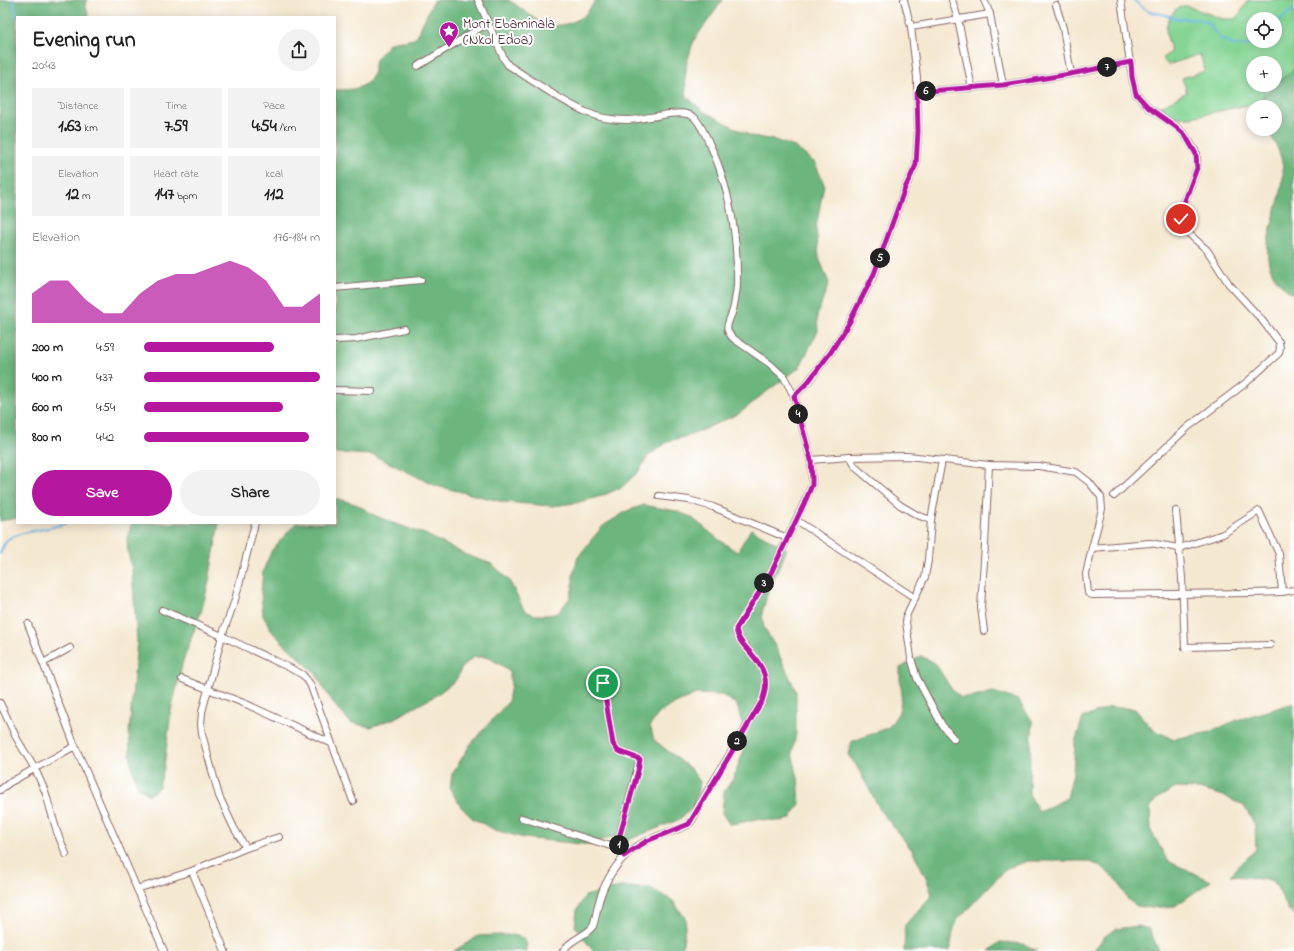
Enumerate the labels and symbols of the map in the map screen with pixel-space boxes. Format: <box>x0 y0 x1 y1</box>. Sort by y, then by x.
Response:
place label: Mont Ebaminala (Nkol Edoa) <box>463 14 555 51</box>
place icon: Mont Ebaminala (Nkol Edoa) <box>438 20 460 48</box>
pin: 7 <box>1097 57 1117 77</box>
pin: 6 <box>916 81 936 101</box>
pin <box>1164 202 1198 236</box>
pin: 5 <box>870 248 890 268</box>
pin: 4 <box>788 404 808 424</box>
pin: 3 <box>754 573 774 593</box>
pin <box>586 666 620 700</box>
pin: 2 <box>727 731 747 751</box>
pin: 1 <box>609 835 629 855</box>

